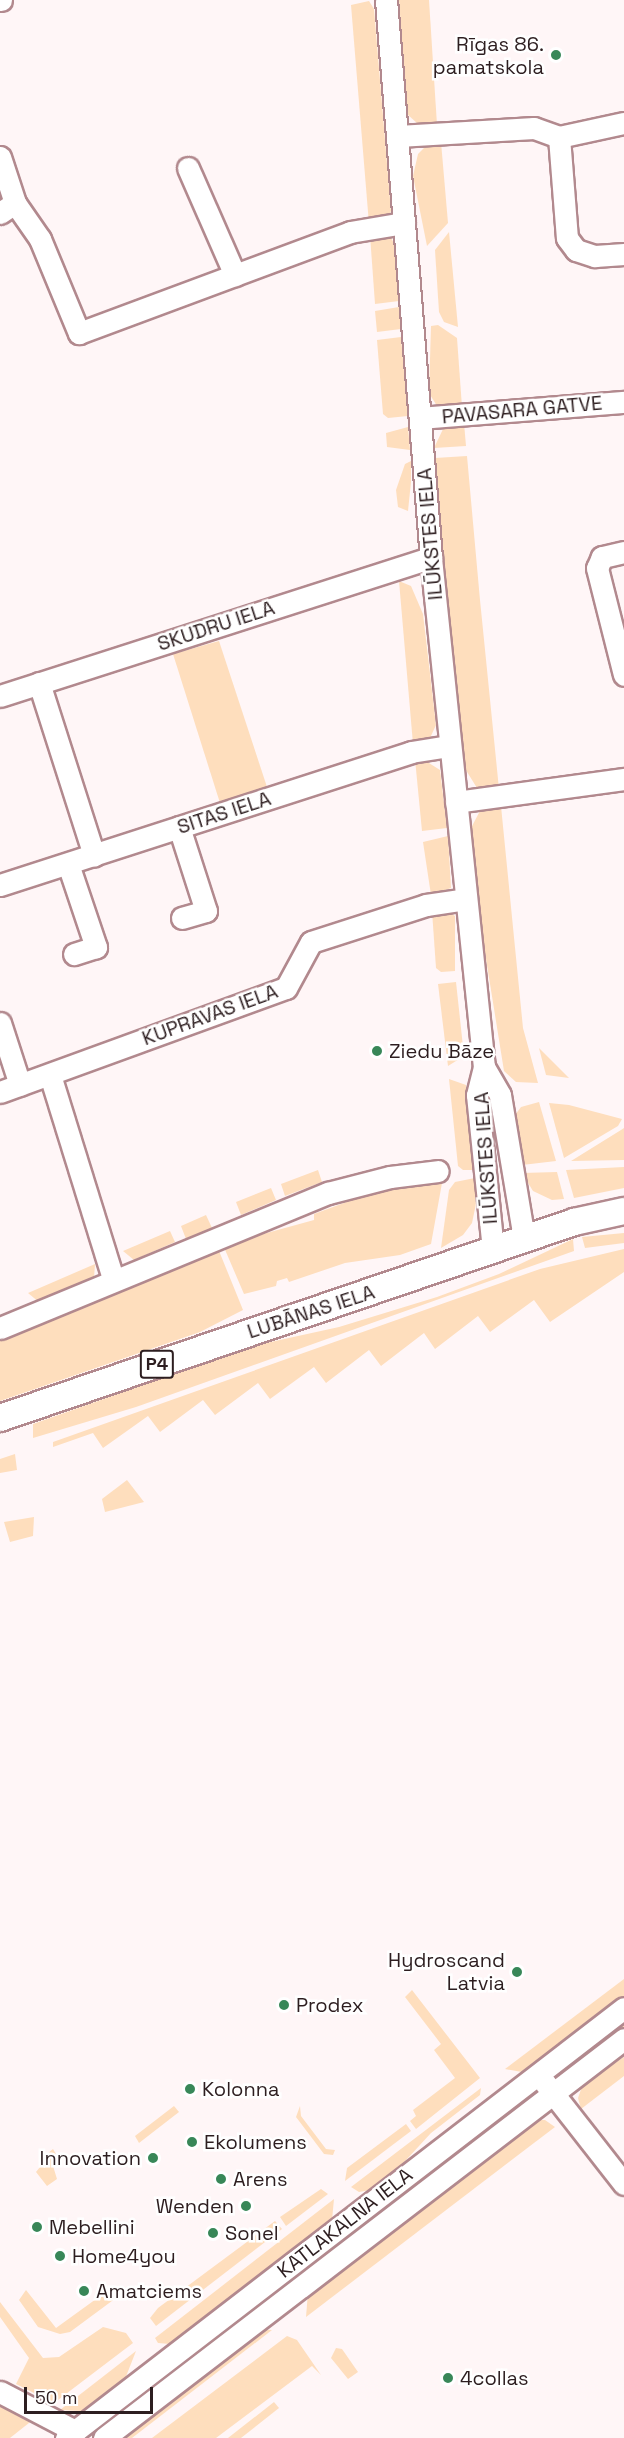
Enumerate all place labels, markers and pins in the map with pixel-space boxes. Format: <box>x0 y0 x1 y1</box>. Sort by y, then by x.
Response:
place label: Rīgas 86. pamatskola <box>433 32 544 79</box>
marker: Rīgas 86. pamatskola <box>549 48 563 62</box>
place label: Ziedu Bāze <box>389 1039 494 1063</box>
marker: Ziedu Bāze <box>370 1044 384 1058</box>
place label: Hydroscand Latvia <box>388 1948 505 1995</box>
marker: Hydroscand Latvia <box>510 1965 524 1979</box>
place label: Prodex <box>296 1993 363 2017</box>
marker: Prodex <box>277 1998 291 2012</box>
place label: Kolonna <box>202 2077 279 2101</box>
marker: Kolonna <box>183 2082 197 2096</box>
place label: Ekolumens <box>204 2130 307 2154</box>
marker: Ekolumens <box>185 2135 199 2149</box>
place label: Innovation <box>40 2146 141 2170</box>
marker: Innovation <box>146 2151 160 2165</box>
place label: Arens <box>233 2167 287 2191</box>
marker: Arens <box>214 2172 228 2186</box>
place label: Wenden <box>156 2194 234 2218</box>
marker: Wenden <box>239 2199 253 2213</box>
place label: Mebellini <box>49 2215 135 2239</box>
marker: Mebellini <box>30 2220 44 2234</box>
place label: Sonel <box>225 2221 279 2245</box>
marker: Sonel <box>206 2226 220 2240</box>
place label: Home4you <box>72 2244 176 2268</box>
marker: Home4you <box>53 2249 67 2263</box>
place label: Amatciems <box>96 2279 202 2303</box>
marker: Amatciems <box>77 2284 91 2298</box>
place label: 4collas <box>460 2366 529 2390</box>
marker: 4collas <box>441 2371 455 2385</box>

